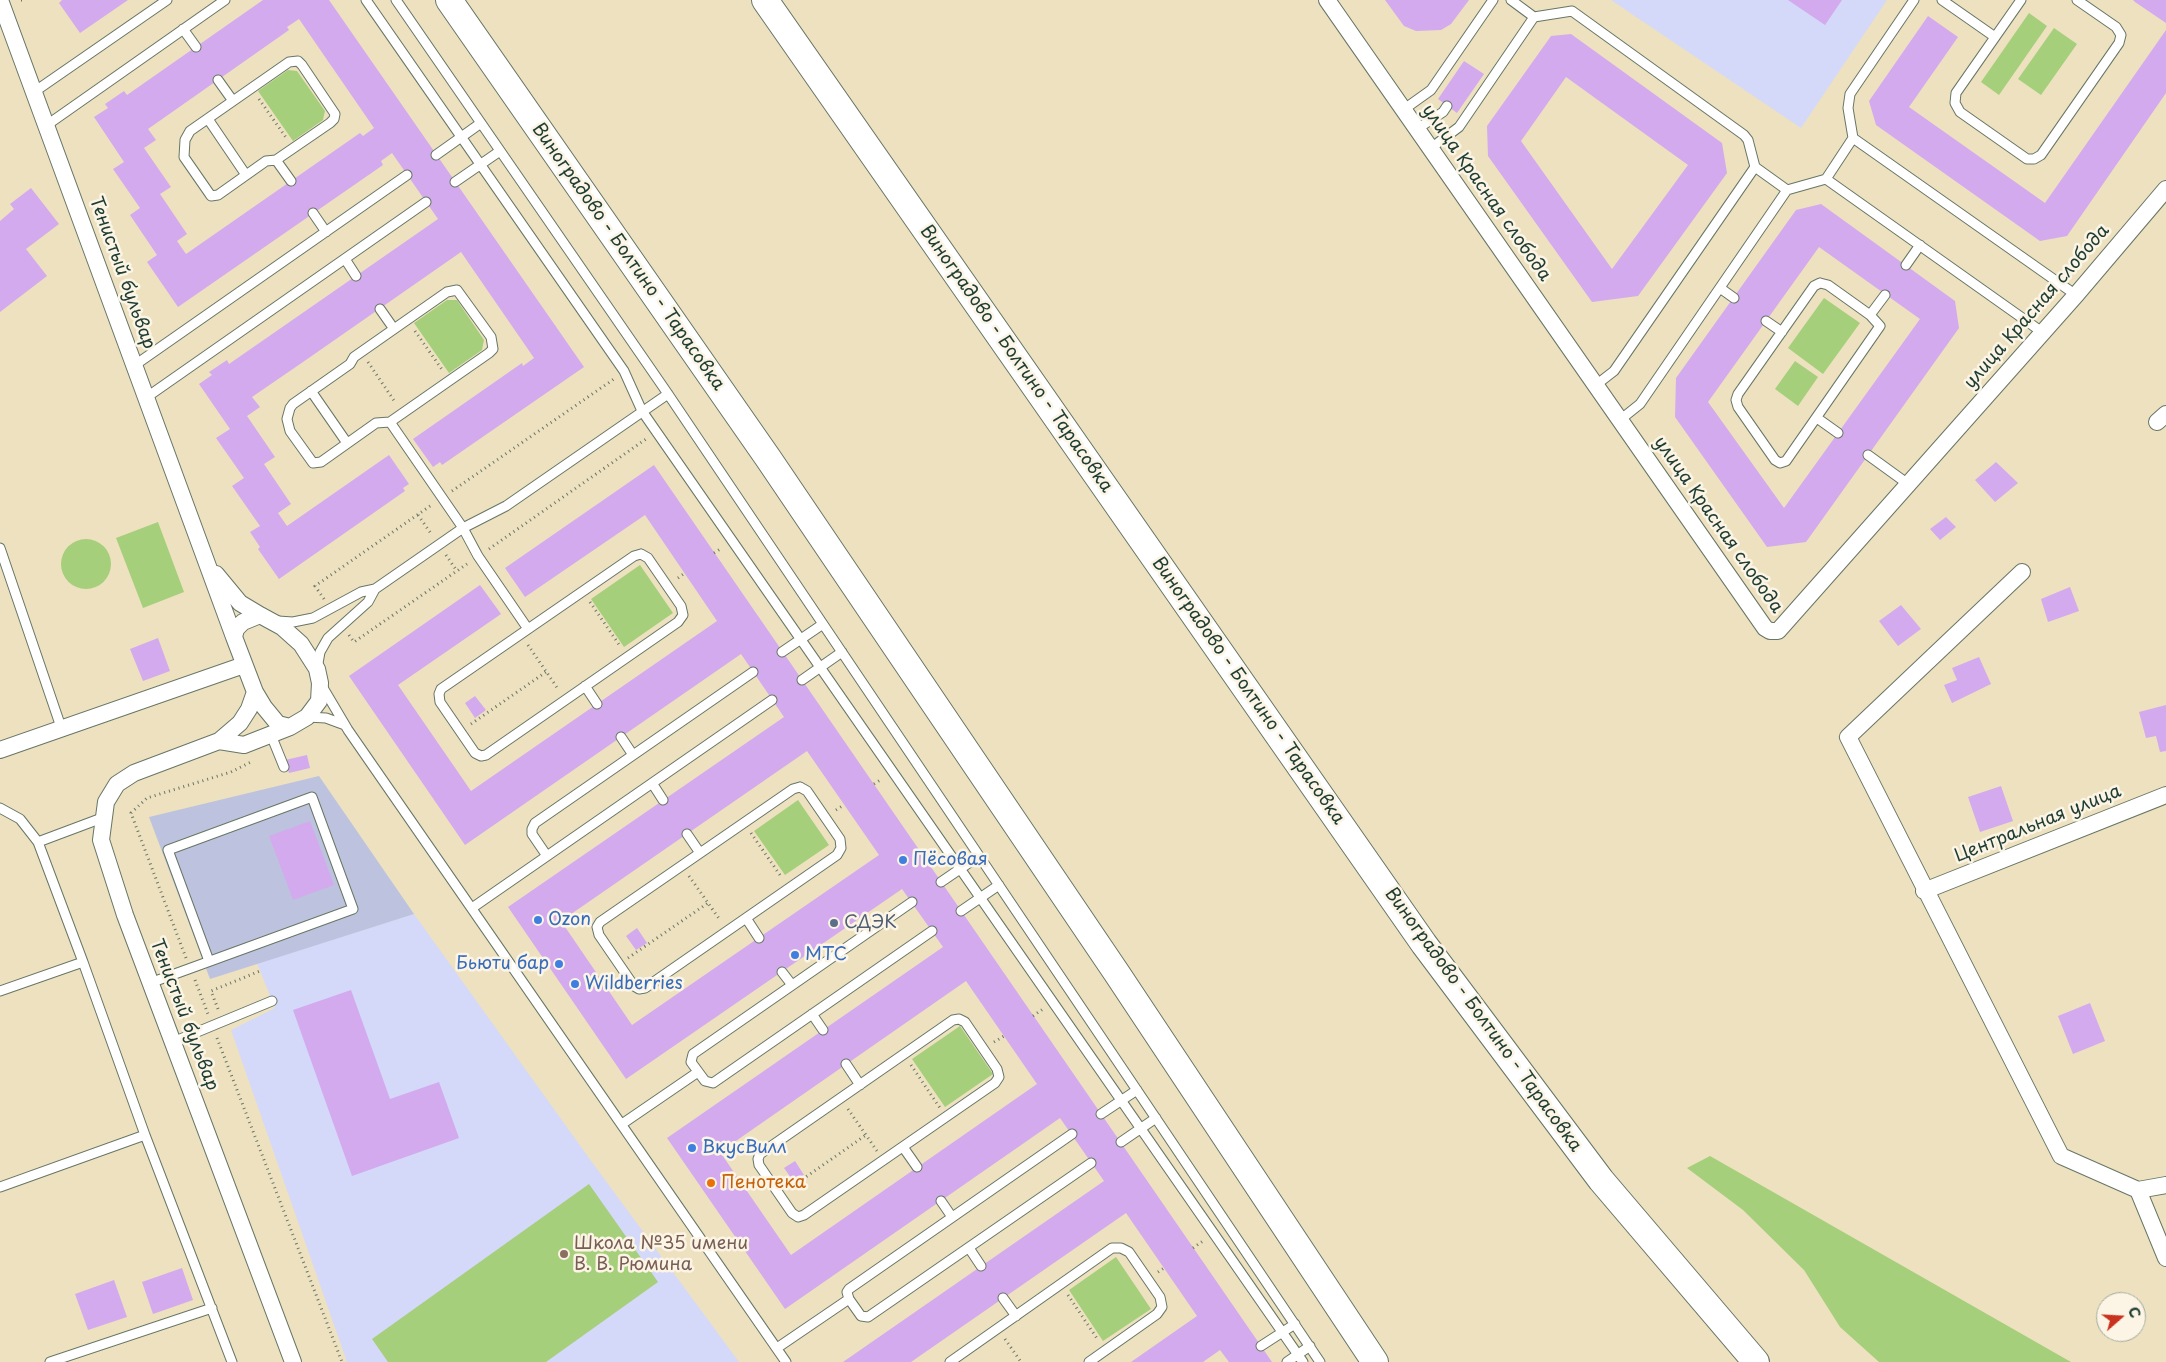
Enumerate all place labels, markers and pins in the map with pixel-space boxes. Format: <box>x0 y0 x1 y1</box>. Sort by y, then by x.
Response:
place label: Пёсовая <box>913 849 988 871</box>
marker: Пёсовая <box>897 854 909 866</box>
place label: Ozon <box>548 909 591 931</box>
place label: СДЭК <box>844 912 897 934</box>
marker: Ozon <box>532 914 544 926</box>
marker: СДЭК <box>828 917 840 929</box>
place label: МТС <box>805 944 847 966</box>
marker: МТС <box>789 949 801 961</box>
place label: Бьюти бар <box>456 953 549 975</box>
marker: Бьюти бар <box>553 958 565 970</box>
place label: Wildberries <box>585 973 683 995</box>
marker: Wildberries <box>569 978 581 990</box>
place label: ВкусВилл <box>702 1137 787 1159</box>
marker: ВкусВилл <box>686 1142 698 1154</box>
place label: Пенотека <box>721 1172 806 1194</box>
marker: Пенотека <box>705 1177 717 1189</box>
place label: Школа №35 имени В. В. Рюмина <box>574 1233 748 1276</box>
marker: Школа №35 имени В. В. Рюмина <box>558 1248 570 1260</box>

